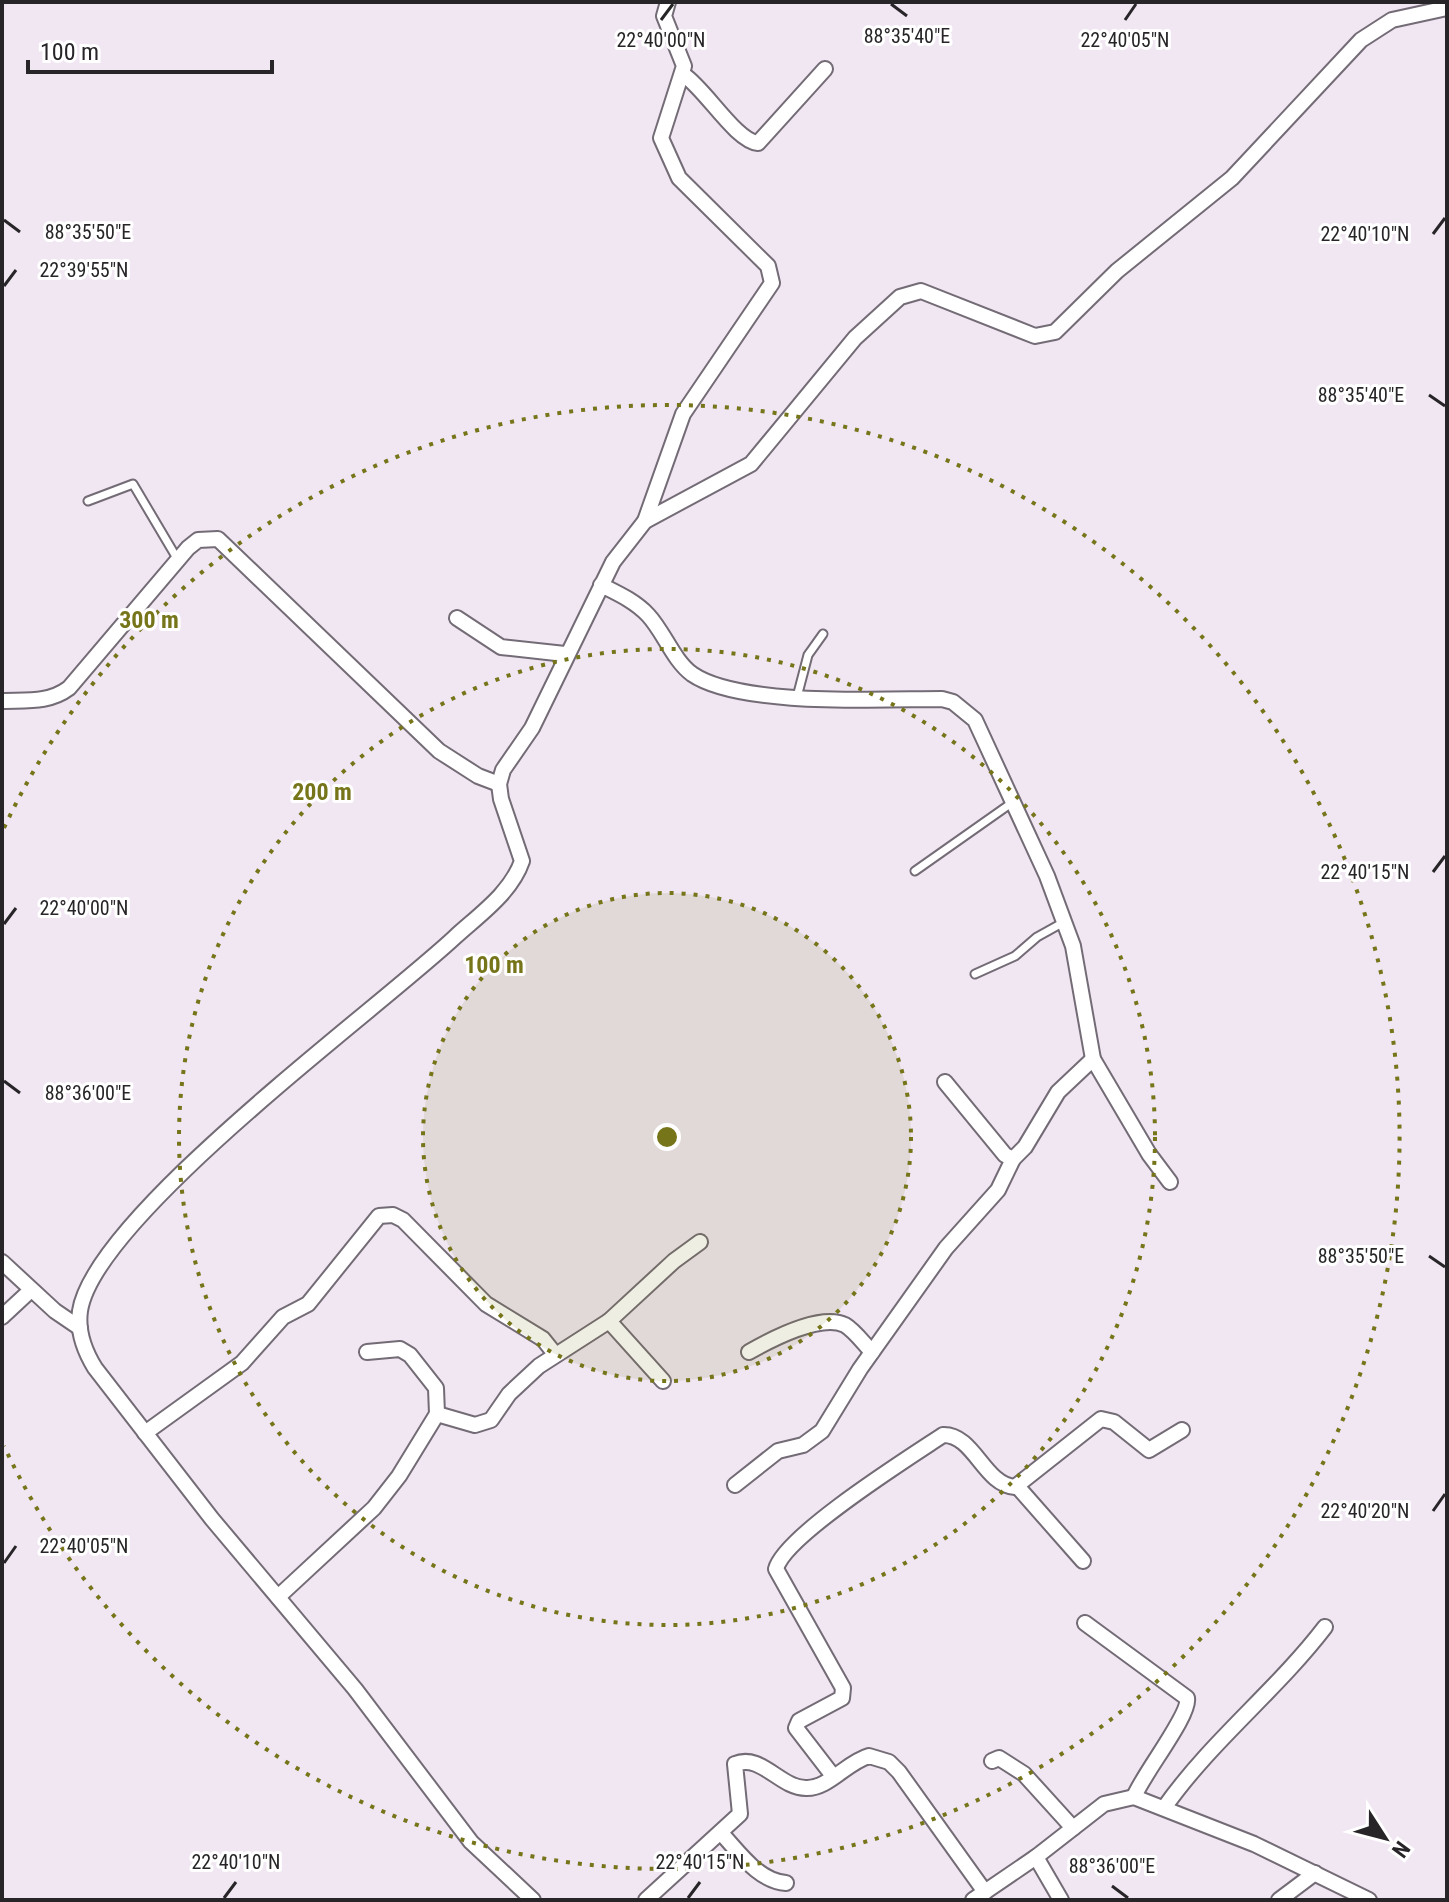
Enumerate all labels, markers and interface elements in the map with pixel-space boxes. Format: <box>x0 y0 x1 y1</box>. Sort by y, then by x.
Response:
scale bar <box>28 24 272 74</box>
text: 88°35'40"E <box>864 24 950 48</box>
text: 22°40'00"N <box>616 28 706 52</box>
text: 22°40'05"N <box>1080 28 1170 52</box>
text: 100 m <box>40 38 99 66</box>
text: 88°35'50"E <box>45 220 131 244</box>
text: 22°40'10"N <box>1320 222 1410 246</box>
text: 22°39'55"N <box>39 258 129 282</box>
text: 88°35'40"E <box>1318 383 1404 407</box>
text: 300 m <box>119 606 179 634</box>
text: 200 m <box>292 778 352 806</box>
text: 22°40'15"N <box>1320 860 1410 884</box>
text: 22°40'00"N <box>39 896 129 920</box>
text: 100 m <box>464 951 524 979</box>
text: 88°36'00"E <box>45 1081 131 1105</box>
centre of rings <box>653 1123 681 1151</box>
text: 88°35'50"E <box>1318 1244 1404 1268</box>
text: 22°40'20"N <box>1320 1499 1410 1523</box>
text: 22°40'05"N <box>39 1534 129 1558</box>
north arrow <box>1345 1798 1425 1878</box>
text: N <box>1387 1837 1415 1862</box>
text: 22°40'10"N <box>191 1850 281 1874</box>
text: 22°40'15"N <box>655 1850 745 1874</box>
text: 88°36'00"E <box>1069 1854 1155 1878</box>

